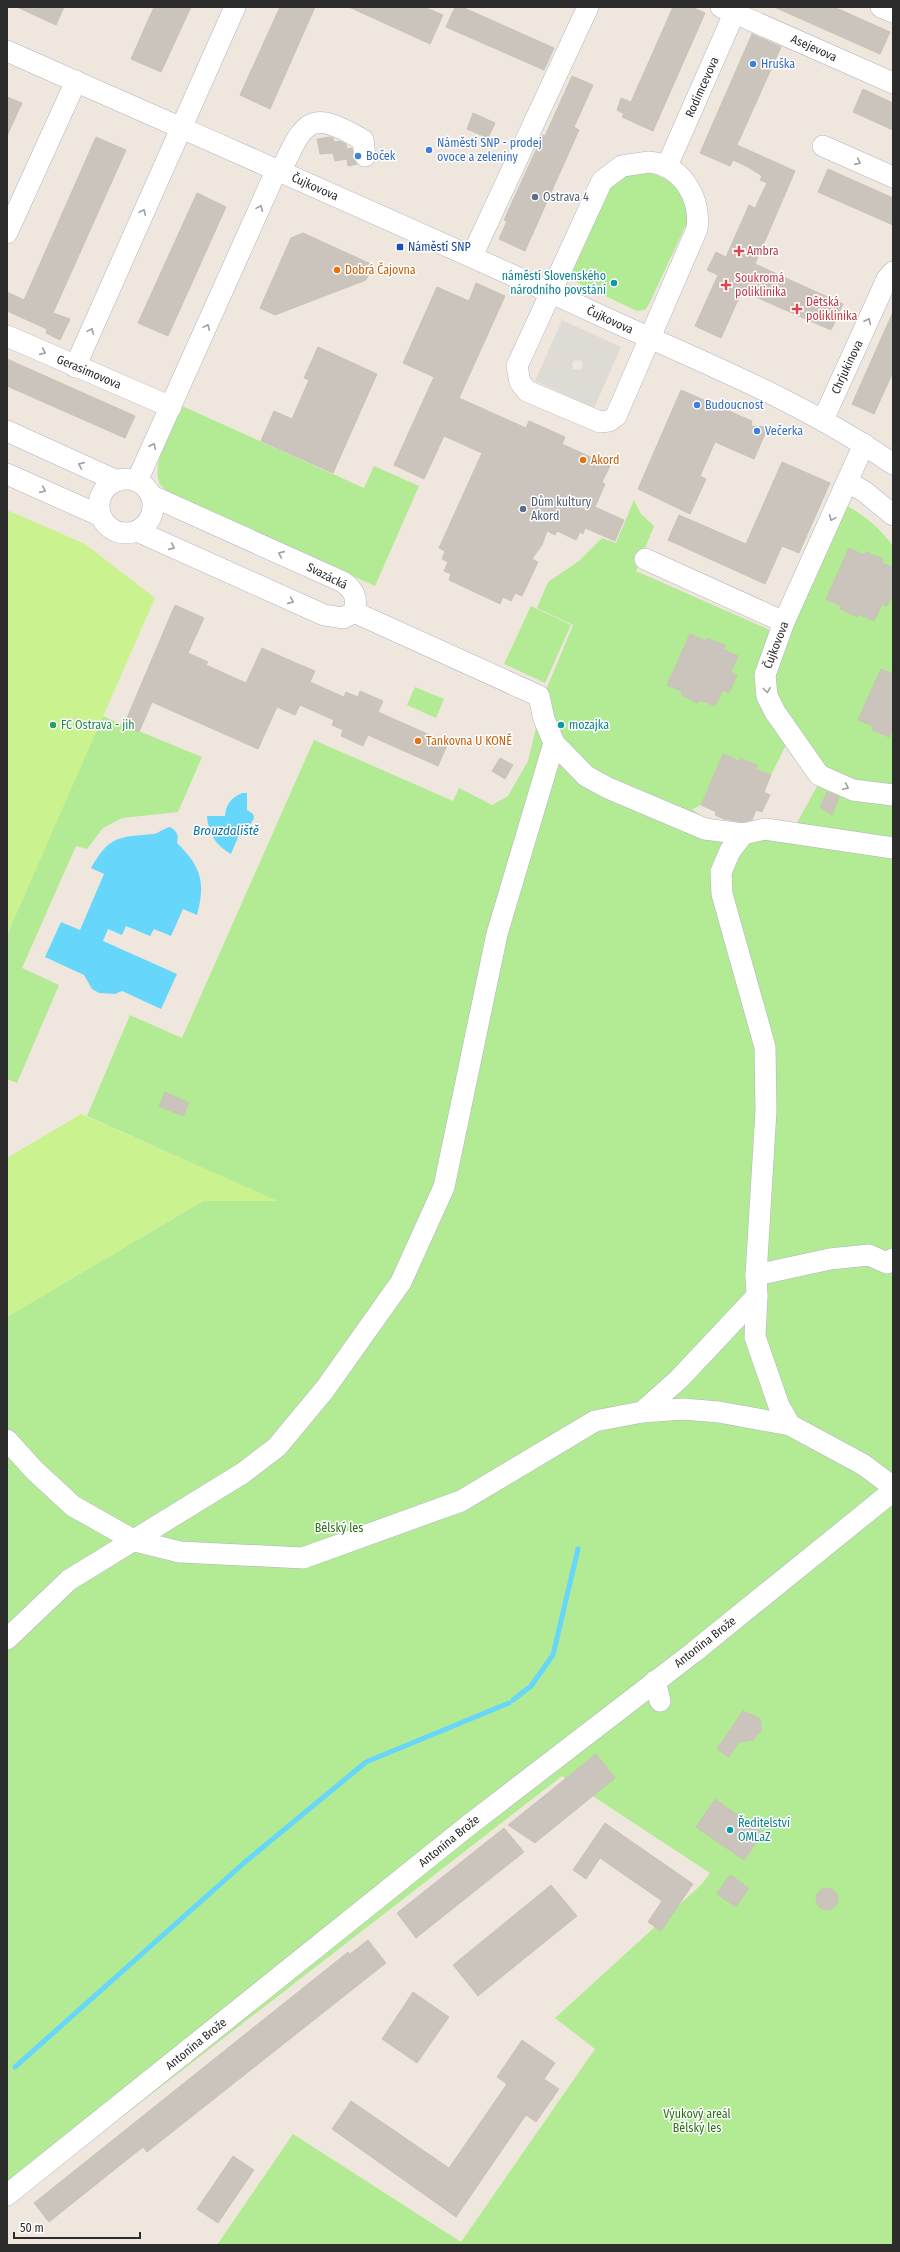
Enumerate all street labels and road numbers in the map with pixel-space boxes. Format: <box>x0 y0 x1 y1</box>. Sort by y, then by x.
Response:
street label: Asejevova <box>789 32 839 64</box>
street label: Rodimcevova <box>682 54 722 119</box>
street label: Čujkovova <box>290 170 341 204</box>
street label: Čujkovova <box>585 302 636 337</box>
street label: Chrjukinova <box>828 338 866 396</box>
street label: Gerasimovova <box>55 352 123 392</box>
street label: Svazácká <box>304 560 350 592</box>
street label: Čujkovova <box>760 619 791 671</box>
street label: Antonína Brože <box>671 1614 739 1670</box>
street label: Antonína Brože <box>416 1812 482 1870</box>
street label: Antonína Brože <box>163 2015 229 2073</box>

